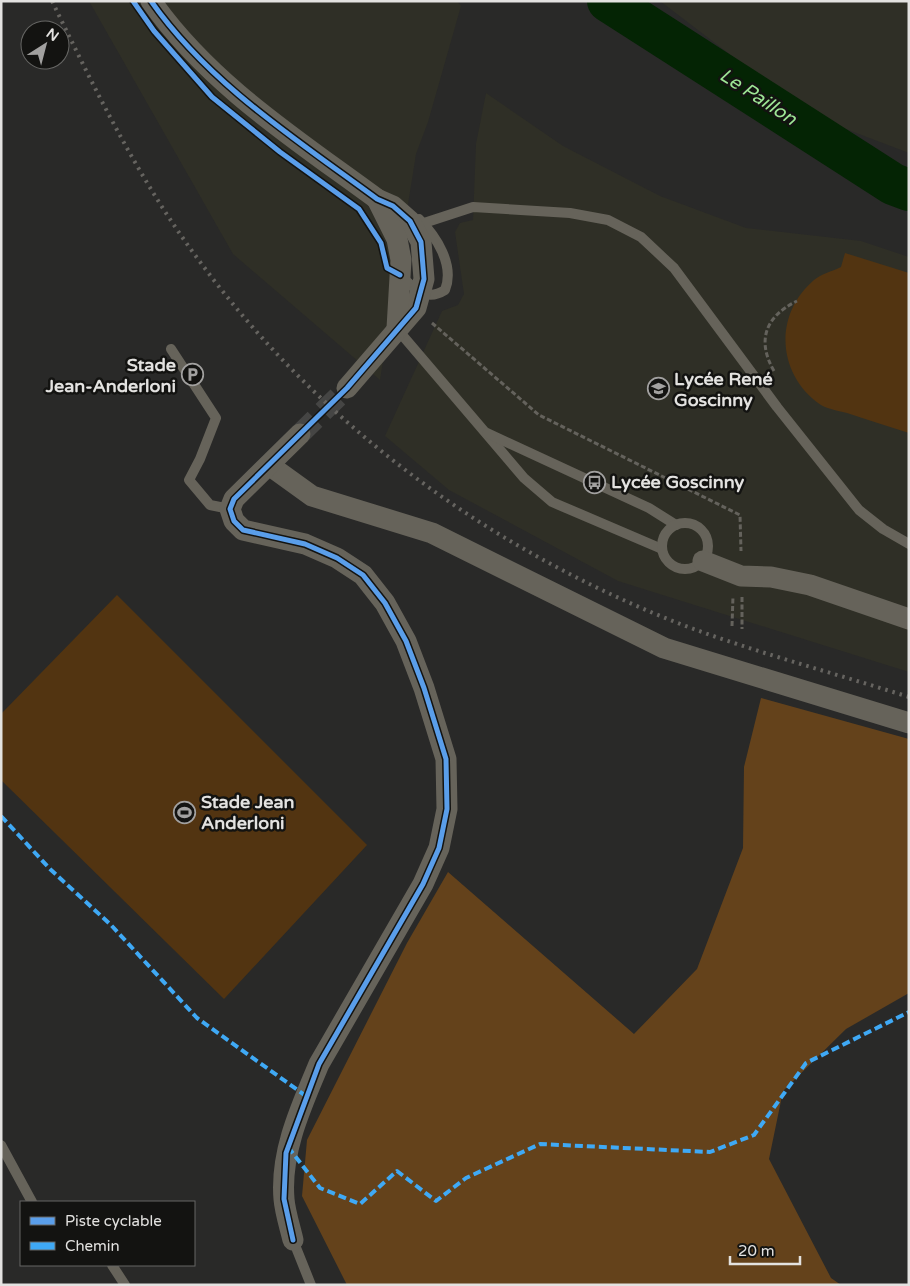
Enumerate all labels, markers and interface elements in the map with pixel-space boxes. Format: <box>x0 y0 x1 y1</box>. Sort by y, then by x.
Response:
north arrow <box>20 20 70 70</box>
text: N <box>43 25 62 45</box>
water label: Le Paillon <box>716 64 801 130</box>
place label: Stade Jean-Anderloni <box>45 354 176 397</box>
parking icon: Stade Jean-Anderloni <box>180 363 204 387</box>
place label: Lycée René Goscinny <box>674 368 773 411</box>
school or university icon: Lycée René Goscinny <box>646 377 670 401</box>
bus stop icon: Lycée Goscinny <box>583 470 607 494</box>
place label: Lycée Goscinny <box>611 471 745 493</box>
place label: Stade Jean Anderloni <box>201 791 295 834</box>
sports icon: Stade Jean Anderloni <box>173 800 197 824</box>
legend <box>20 1201 195 1266</box>
text: Piste cyclable <box>65 1212 162 1230</box>
scale bar <box>730 1234 800 1266</box>
text: Chemin <box>65 1237 120 1255</box>
text: 20 m <box>738 1242 775 1260</box>

